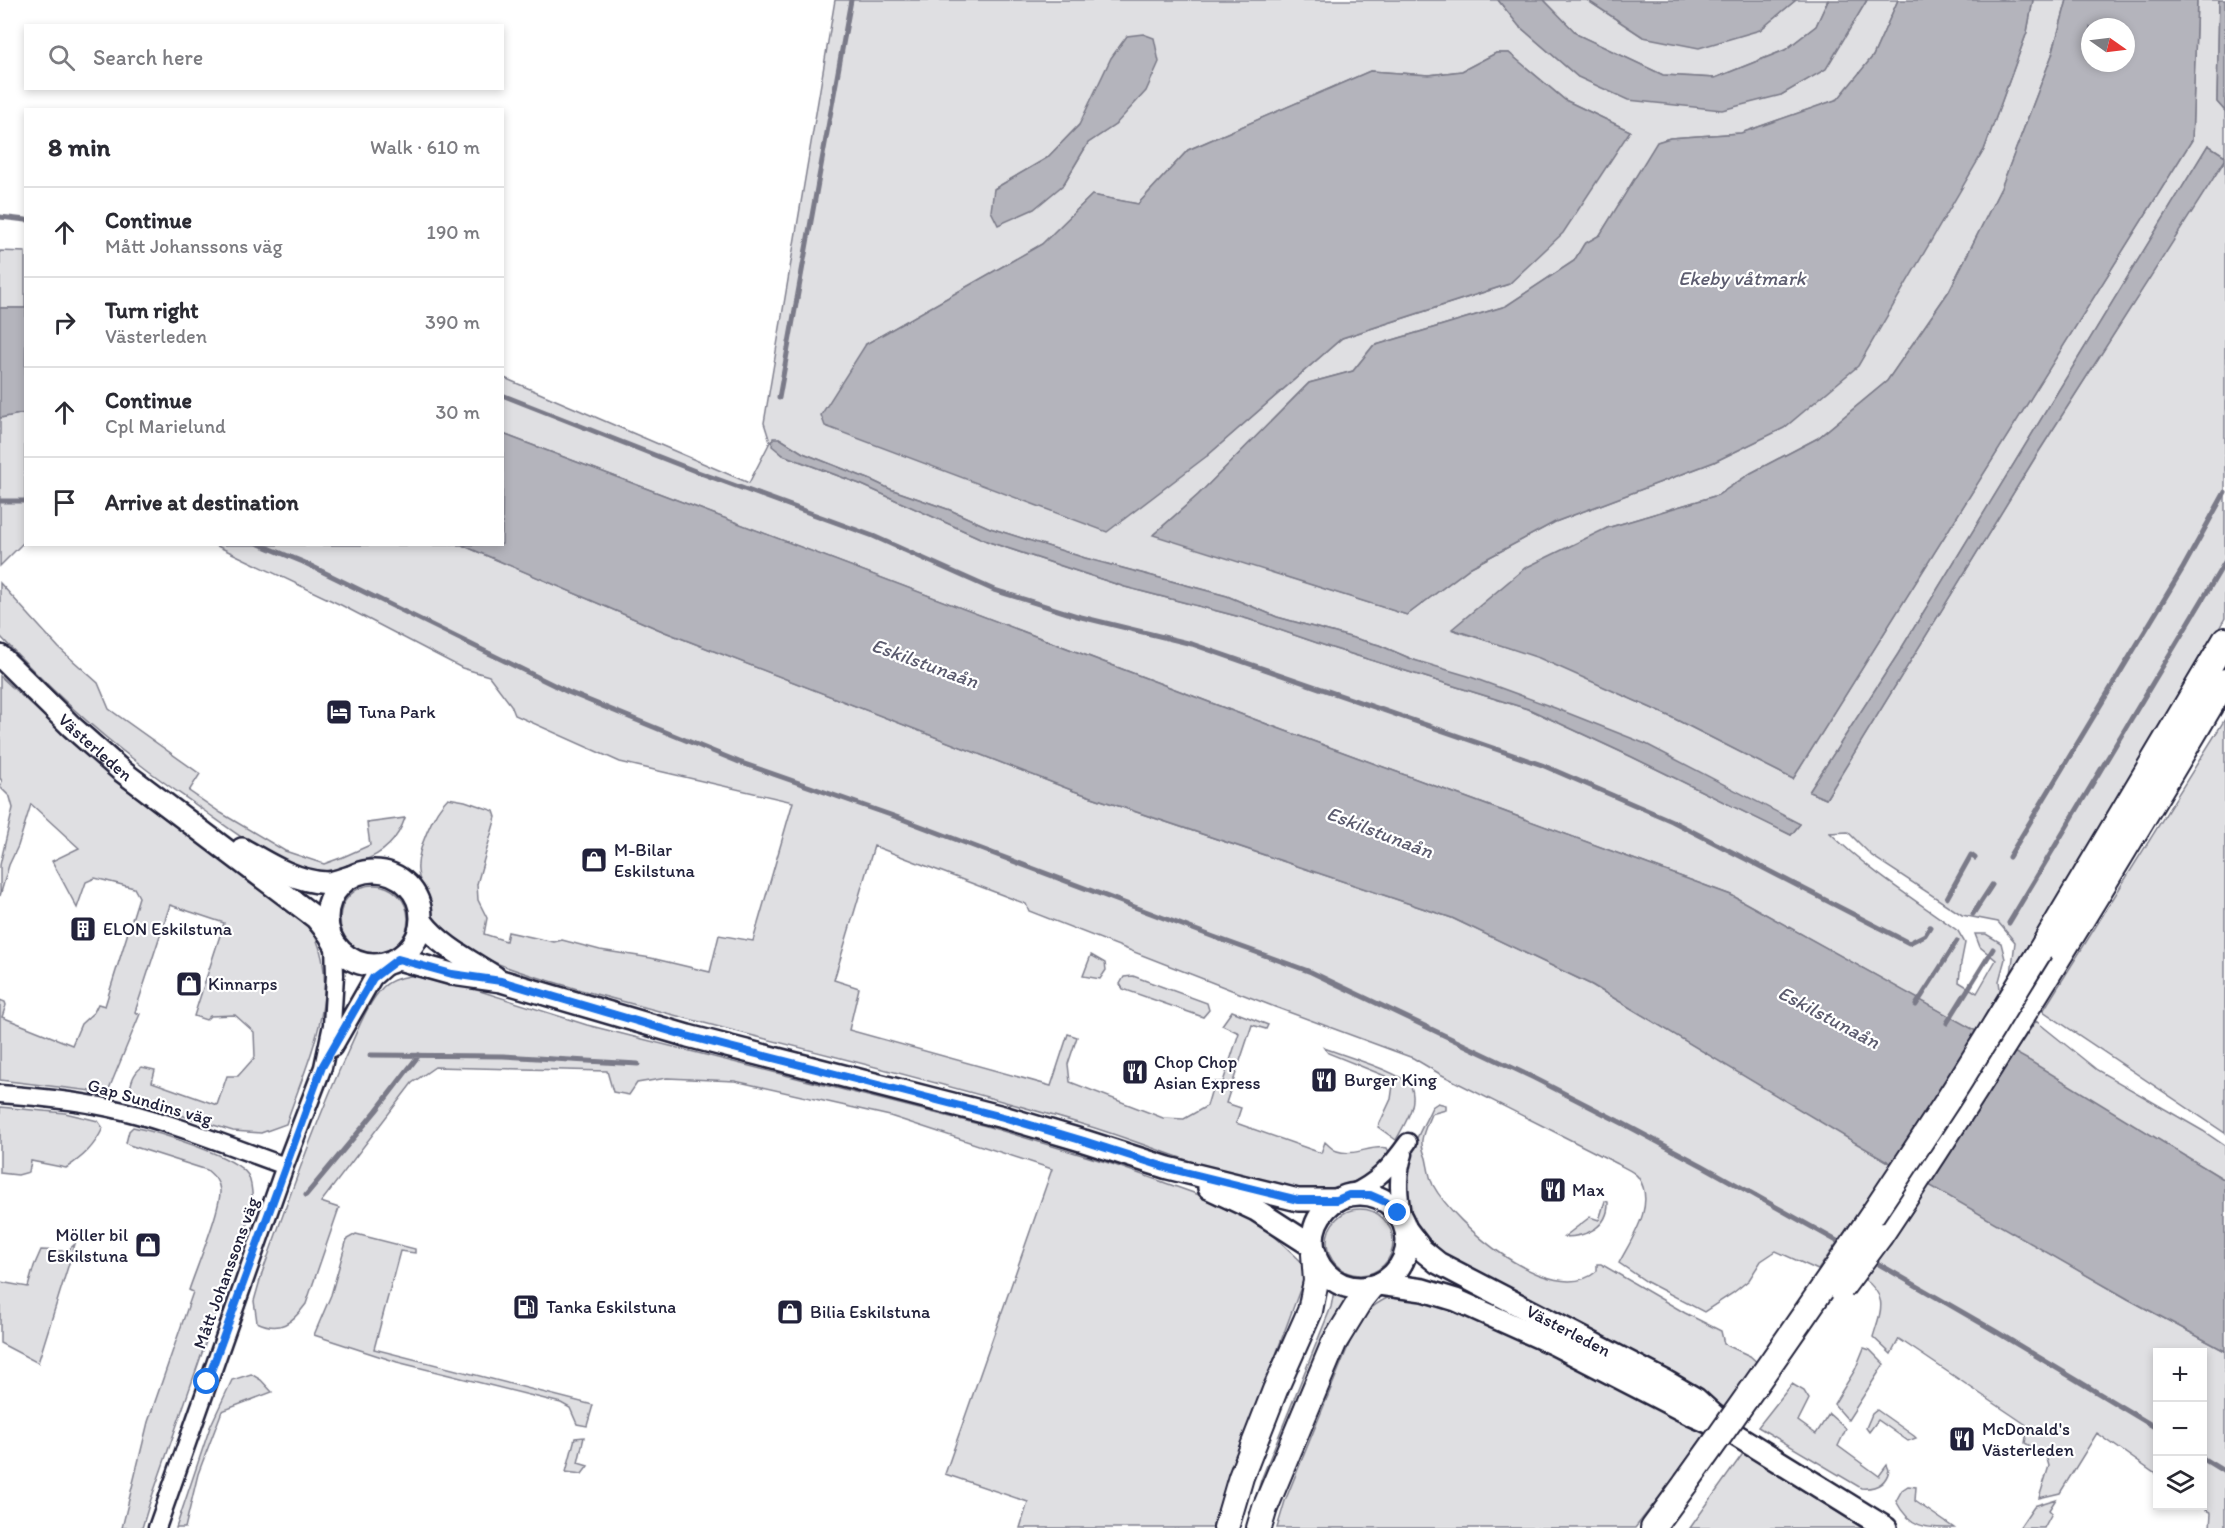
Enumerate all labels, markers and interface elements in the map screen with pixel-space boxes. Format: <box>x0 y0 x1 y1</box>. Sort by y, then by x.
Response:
north arrow <box>2081 18 2135 72</box>
search box <box>24 24 504 90</box>
icon: search <box>45 41 78 74</box>
text: Search here <box>93 44 203 71</box>
text: 8 min <box>48 131 110 163</box>
text: Walk · 610 m <box>370 135 480 159</box>
text: Continue <box>105 207 192 234</box>
icon: ahead <box>48 216 81 249</box>
text: 190 m <box>427 220 480 244</box>
text: Mått Johanssons väg <box>105 234 283 258</box>
water label: Ekeby våtmark <box>1678 266 1808 290</box>
text: Turn right <box>105 297 199 324</box>
icon: right <box>48 306 81 339</box>
text: 390 m <box>425 310 480 334</box>
text: Västerleden <box>105 324 207 348</box>
text: Continue <box>105 387 192 414</box>
icon: ahead <box>48 396 81 429</box>
text: 30 m <box>435 400 480 424</box>
text: Cpl Marielund <box>105 414 226 438</box>
icon: arrive <box>48 486 81 519</box>
text: Arrive at destination <box>105 489 299 516</box>
water label: Eskilstunaån <box>868 633 982 694</box>
hotel icon: Tuna Park <box>324 697 354 727</box>
place label: Tuna Park <box>358 701 436 723</box>
street label: Västerleden <box>54 709 137 786</box>
water label: Eskilstunaån <box>1324 801 1437 863</box>
place label: M-Bilar Eskilstuna <box>614 839 696 882</box>
shop icon: M-Bilar Eskilstuna <box>579 845 609 875</box>
building icon: ELON Eskilstuna <box>68 914 98 944</box>
place label: ELON Eskilstuna <box>103 918 233 940</box>
shop icon: Kinnarps <box>174 969 204 999</box>
place label: Kinnarps <box>208 973 277 995</box>
water label: Eskilstunaån <box>1774 980 1885 1054</box>
place label: Chop Chop Asian Express <box>1154 1051 1261 1094</box>
restaurant icon: Chop Chop Asian Express <box>1120 1057 1150 1087</box>
restaurant icon: Burger King <box>1309 1065 1339 1095</box>
place label: Burger King <box>1344 1069 1438 1091</box>
street label: Gap Sundins väg <box>85 1074 216 1130</box>
restaurant icon: Max <box>1538 1175 1568 1205</box>
place label: Max <box>1572 1179 1605 1201</box>
street label: Mått Johanssons väg <box>188 1193 264 1352</box>
route end <box>1384 1199 1410 1225</box>
place label: Möller bil Eskilstuna <box>47 1224 129 1267</box>
shop icon: Möller bil Eskilstuna <box>133 1230 163 1260</box>
fuel station icon: Tanka Eskilstuna <box>511 1292 541 1322</box>
place label: Tanka Eskilstuna <box>546 1296 676 1318</box>
shop icon: Bilia Eskilstuna <box>775 1297 805 1327</box>
street label: Västerleden <box>1523 1300 1614 1362</box>
place label: Bilia Eskilstuna <box>810 1301 931 1323</box>
map controls <box>2153 1348 2207 1510</box>
button: + <box>2153 1348 2207 1402</box>
route start <box>193 1368 219 1394</box>
button: − <box>2153 1402 2207 1456</box>
place label: McDonald's Västerleden <box>1982 1418 2074 1461</box>
restaurant icon: McDonald's Västerleden <box>1947 1424 1977 1454</box>
button: layers <box>2153 1456 2207 1510</box>

